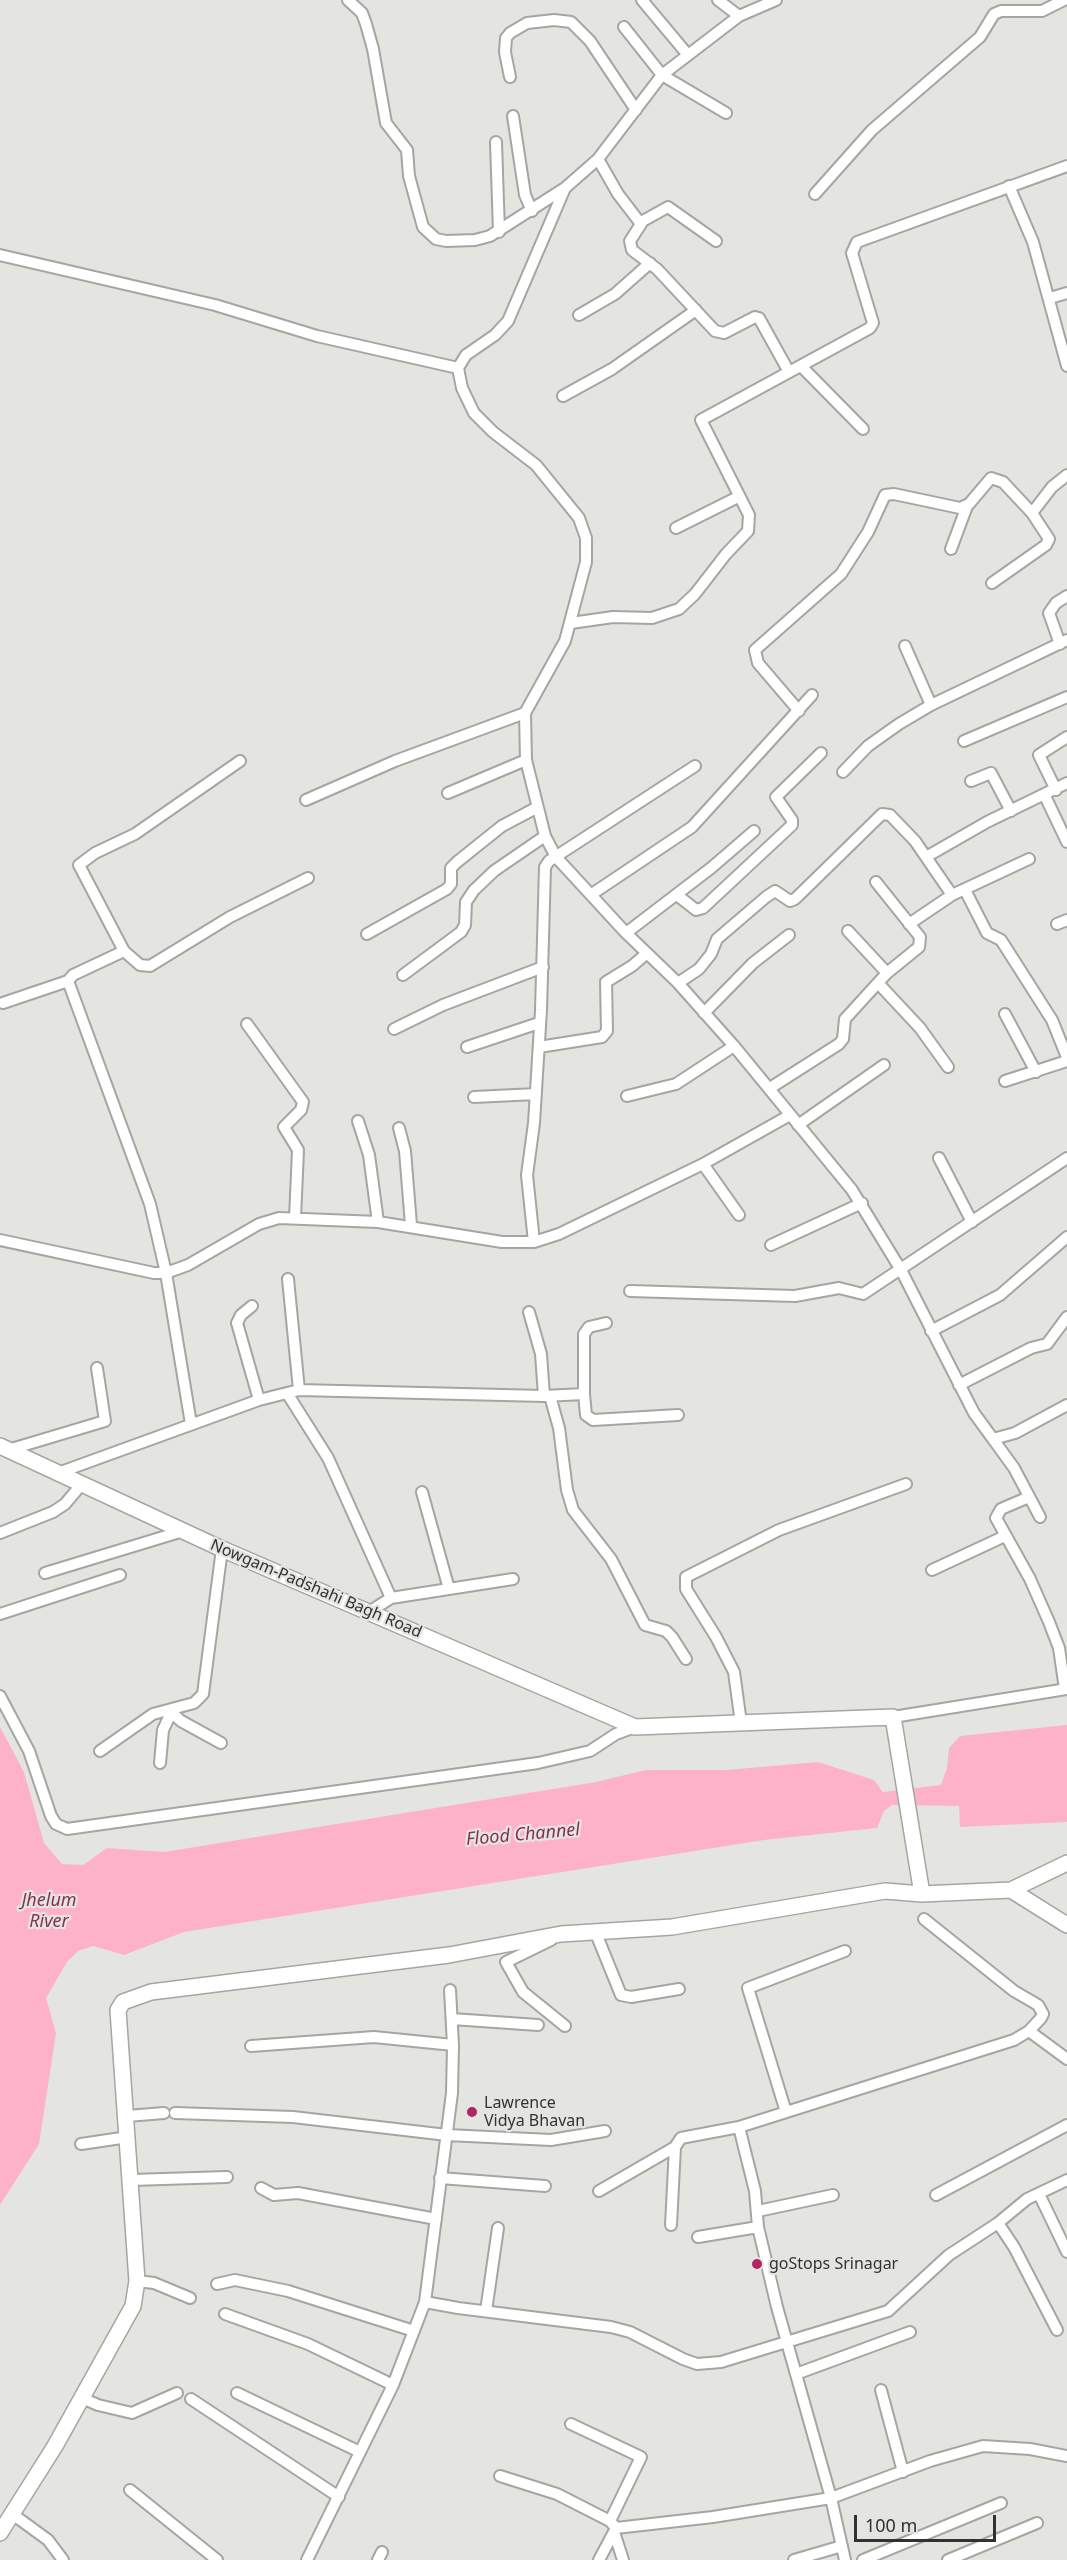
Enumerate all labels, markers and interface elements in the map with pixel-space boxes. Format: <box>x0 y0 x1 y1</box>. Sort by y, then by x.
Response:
street label: Nowgam-Padshahi Bagh Road <box>207 1536 425 1642</box>
water label: Flood Channel <box>465 1819 581 1851</box>
water label: Jhelum River <box>21 1890 77 1932</box>
place label: Lawrence Vidya Bhavan <box>484 2093 585 2131</box>
marker: Lawrence Vidya Bhavan <box>465 2105 479 2119</box>
place label: goStops Srinagar <box>769 2254 898 2274</box>
marker: goStops Srinagar <box>750 2257 764 2271</box>
scale bar <box>857 2503 1000 2541</box>
text: 100 m <box>865 2513 917 2537</box>

